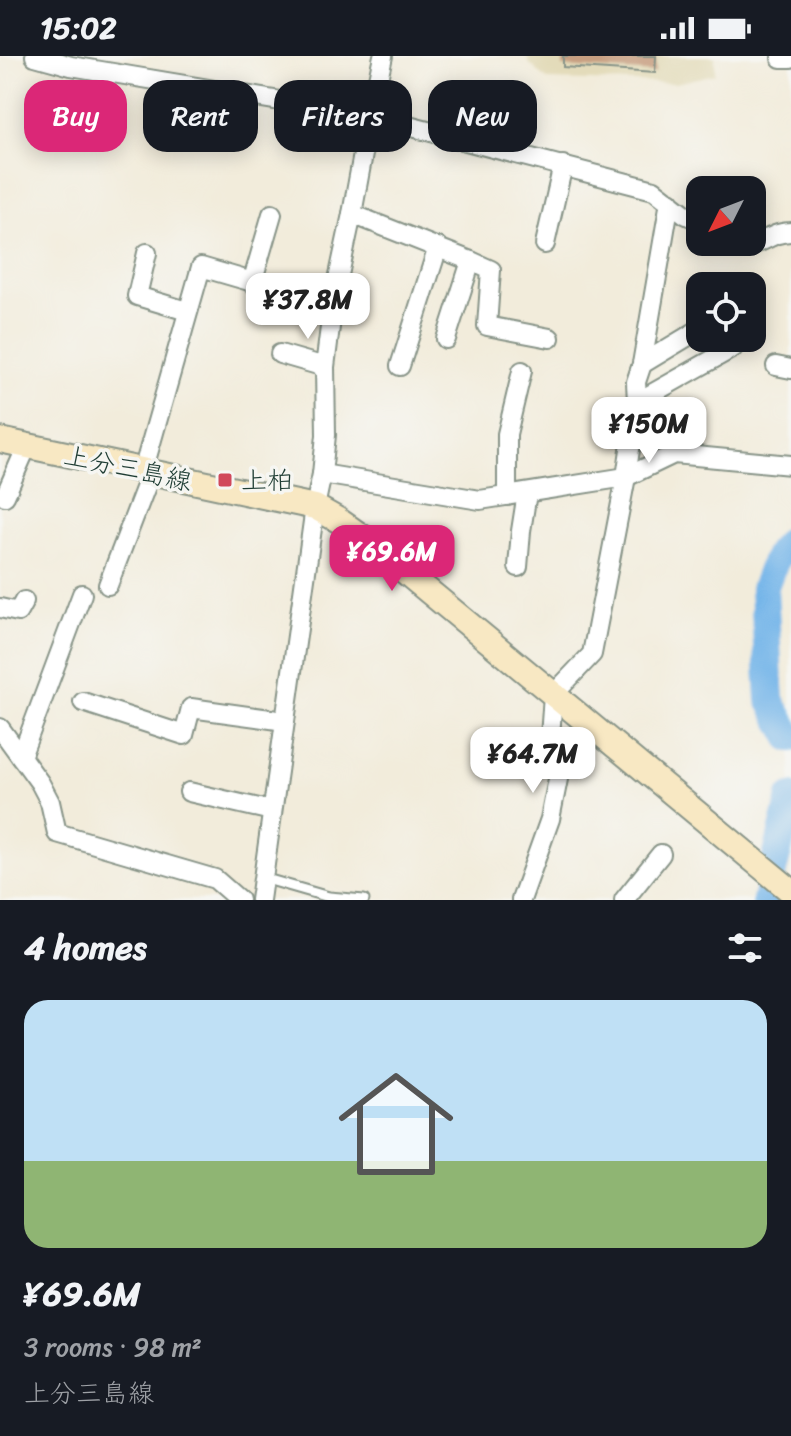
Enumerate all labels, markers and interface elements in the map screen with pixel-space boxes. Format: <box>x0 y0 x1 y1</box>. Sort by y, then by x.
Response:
text: 15:02 <box>40 1 117 55</box>
chip: Buy <box>24 80 127 152</box>
chip: Rent <box>143 80 258 152</box>
chip: Filters <box>274 80 412 152</box>
chip: New <box>428 80 537 152</box>
north arrow <box>686 176 766 256</box>
map controls <box>686 176 766 352</box>
button: locate <box>686 272 766 352</box>
pin: ¥37.8M <box>243 273 373 341</box>
text: ¥37.8M <box>264 276 352 322</box>
pin: ¥150M <box>593 397 705 465</box>
text: ¥150M <box>609 400 689 446</box>
street label: 上分三島線 <box>60 432 196 504</box>
place label: 上柏 <box>241 457 293 503</box>
marker: 上柏 <box>216 471 234 489</box>
pin: ¥69.6M <box>327 525 457 593</box>
text: ¥69.6M <box>348 528 437 574</box>
pin: ¥64.7M <box>468 727 598 795</box>
text: ¥64.7M <box>488 730 578 776</box>
text: 4 homes <box>24 918 147 978</box>
icon: filters <box>723 926 767 970</box>
icon: home <box>324 1052 468 1196</box>
text: ¥69.6M <box>24 1264 140 1324</box>
text: 3 rooms · 98 m² <box>24 1324 202 1370</box>
text: 上分三島線 <box>24 1370 154 1416</box>

